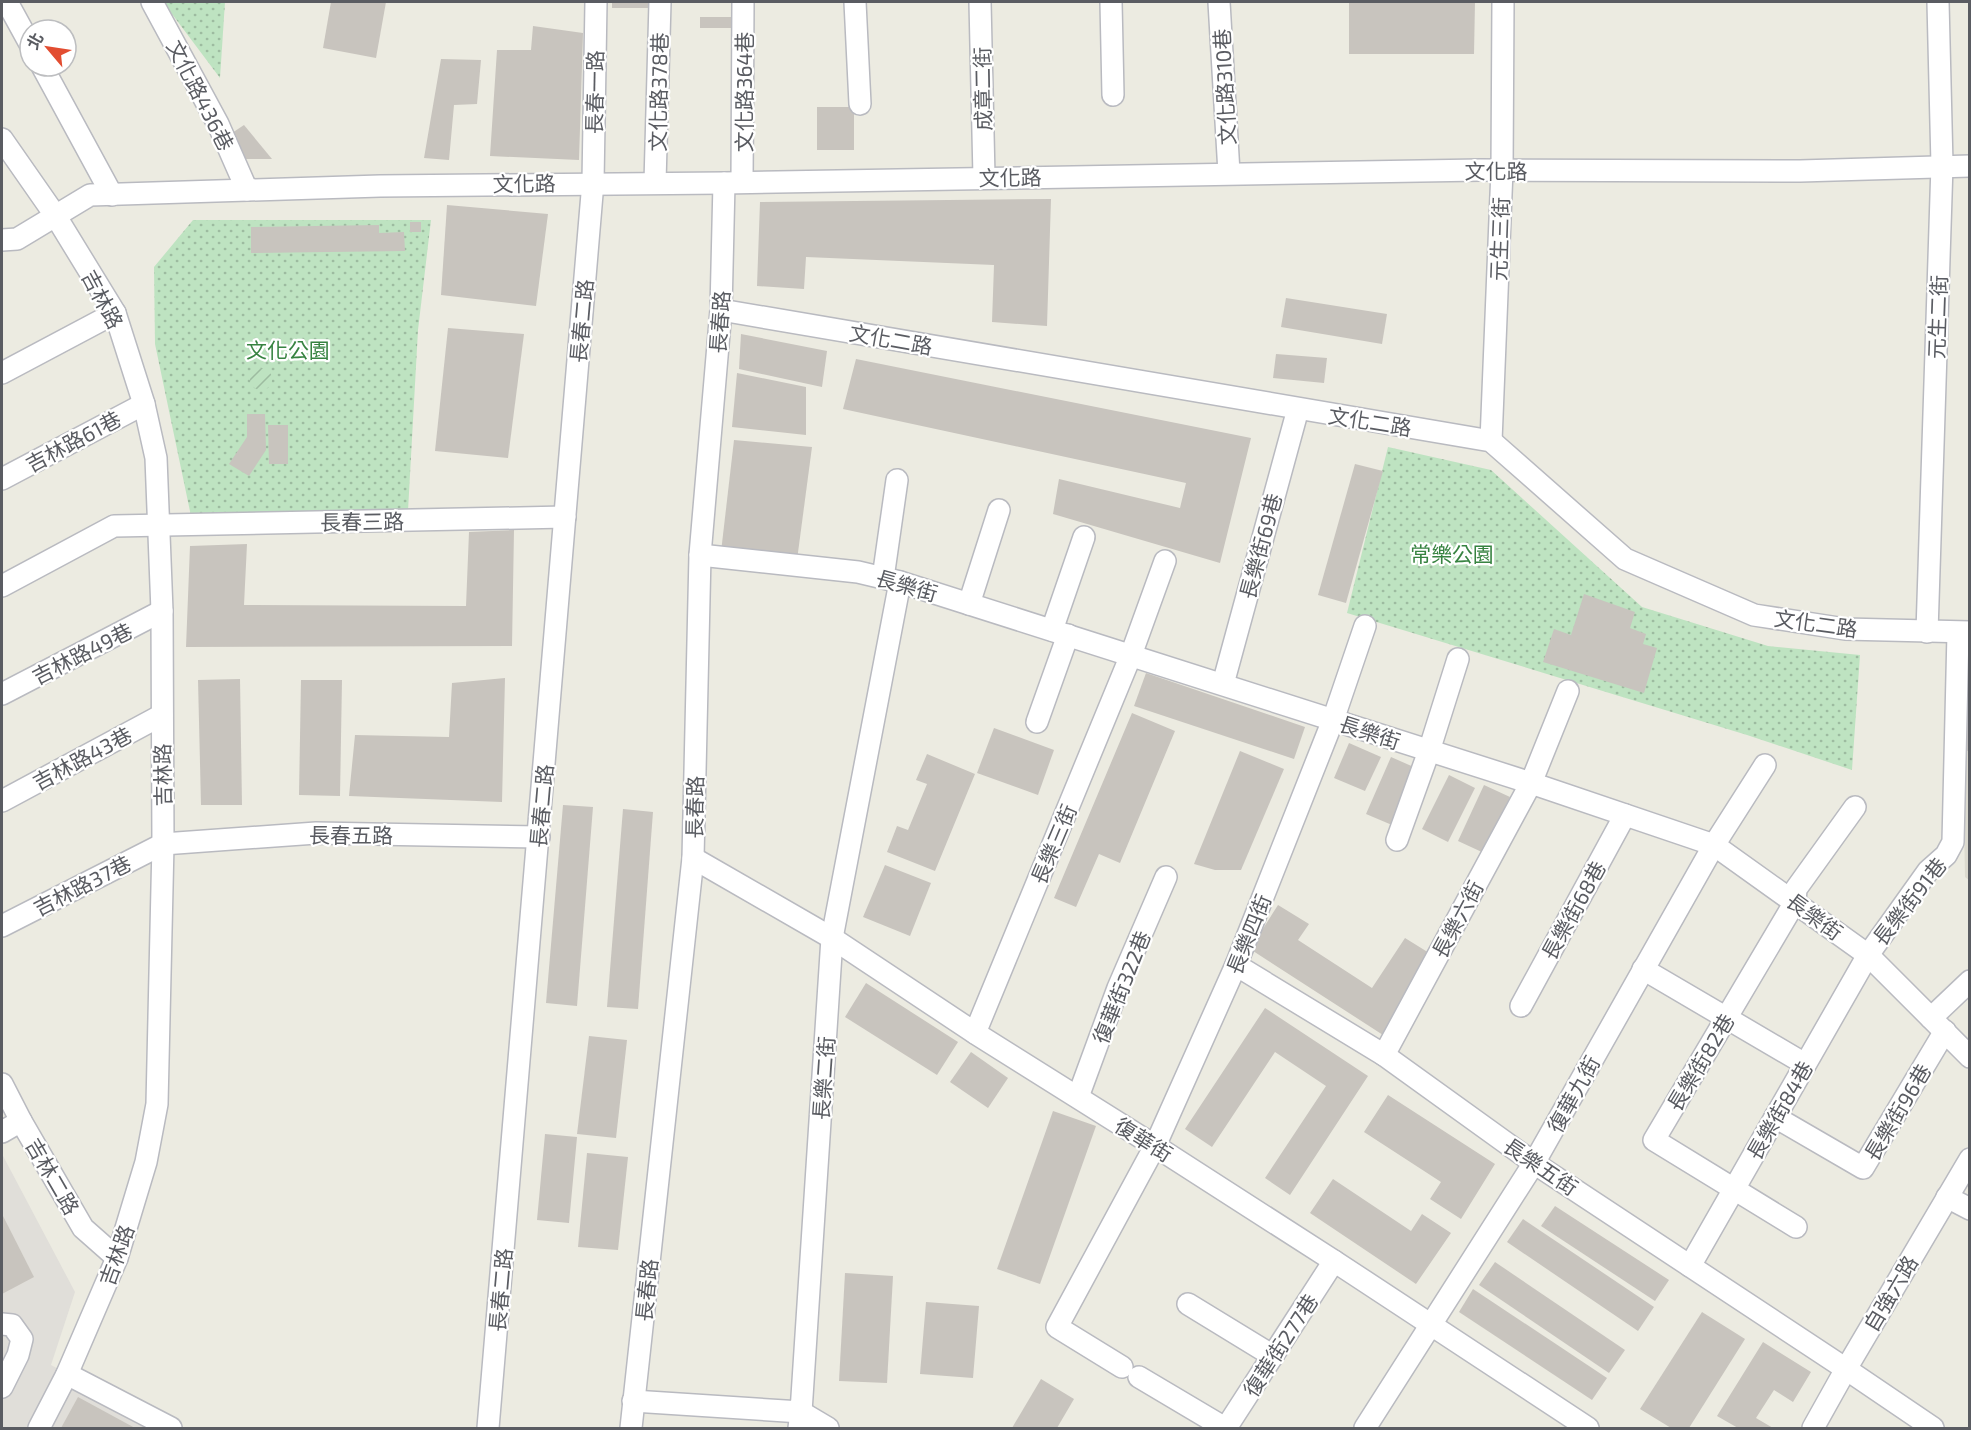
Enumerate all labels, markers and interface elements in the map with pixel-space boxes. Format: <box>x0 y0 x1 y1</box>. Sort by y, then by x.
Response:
north arrow <box>18 18 78 78</box>
street label: 文化路310巷 <box>1208 28 1240 146</box>
text: 北 <box>22 29 47 52</box>
street label: 文化路378巷 <box>644 32 672 152</box>
street label: 文化路364巷 <box>731 32 756 152</box>
street label: 文化路436巷 <box>162 36 240 154</box>
street label: 成章二街 <box>969 47 995 131</box>
street label: 長春一路 <box>581 50 607 134</box>
street label: 文化路 <box>1465 158 1528 183</box>
street label: 文化路 <box>978 164 1042 190</box>
street label: 文化路 <box>492 170 556 196</box>
street label: 元生三街 <box>1485 197 1513 281</box>
street label: 吉林路 <box>77 265 129 333</box>
street label: 元生二街 <box>1923 275 1951 359</box>
street label: 長春二路 <box>565 278 597 364</box>
street label: 長春路 <box>704 290 734 354</box>
street label: 文化二路 <box>847 319 935 359</box>
park label: 文化公園 <box>246 337 330 362</box>
street label: 文化二路 <box>1327 402 1413 440</box>
street label: 吉林路61巷 <box>21 405 125 477</box>
street label: 長樂街69巷 <box>1234 491 1286 601</box>
street label: 長春三路 <box>320 508 404 534</box>
park label: 常樂公園 <box>1410 541 1494 566</box>
street label: 長樂街 <box>873 564 941 606</box>
street label: 文化二路 <box>1773 605 1859 641</box>
street label: 吉林路49巷 <box>28 617 136 689</box>
street label: 長樂街 <box>1336 710 1404 754</box>
street label: 吉林路43巷 <box>28 721 136 795</box>
street label: 吉林路 <box>149 743 175 807</box>
street label: 長春二路 <box>525 763 557 849</box>
street label: 長春路 <box>681 775 707 839</box>
street label: 長樂三街 <box>1025 800 1081 888</box>
street label: 長春五路 <box>309 822 393 847</box>
street label: 吉林路37巷 <box>29 850 135 920</box>
street label: 長樂街91巷 <box>1867 852 1951 950</box>
street label: 長樂街68巷 <box>1536 856 1610 964</box>
street label: 長樂六街 <box>1426 876 1488 962</box>
street label: 長樂街 <box>1782 887 1848 945</box>
street label: 長樂四街 <box>1221 890 1275 978</box>
street label: 復華街322巷 <box>1087 927 1155 1047</box>
street label: 長樂街82巷 <box>1661 1009 1739 1115</box>
street label: 長樂二街 <box>808 1035 838 1121</box>
street label: 復華九街 <box>1542 1051 1604 1137</box>
street label: 長樂街84巷 <box>1741 1056 1817 1164</box>
street label: 長樂街96巷 <box>1858 1059 1936 1165</box>
street label: 復華街 <box>1111 1112 1177 1166</box>
street label: 長樂五街 <box>1499 1132 1583 1200</box>
street label: 吉林二路 <box>21 1133 85 1219</box>
street label: 吉林路 <box>93 1221 139 1289</box>
street label: 長春二路 <box>484 1247 516 1333</box>
street label: 自強六路 <box>1858 1251 1922 1335</box>
street label: 長春路 <box>630 1257 662 1323</box>
street label: 復華街277巷 <box>1238 1289 1322 1401</box>

